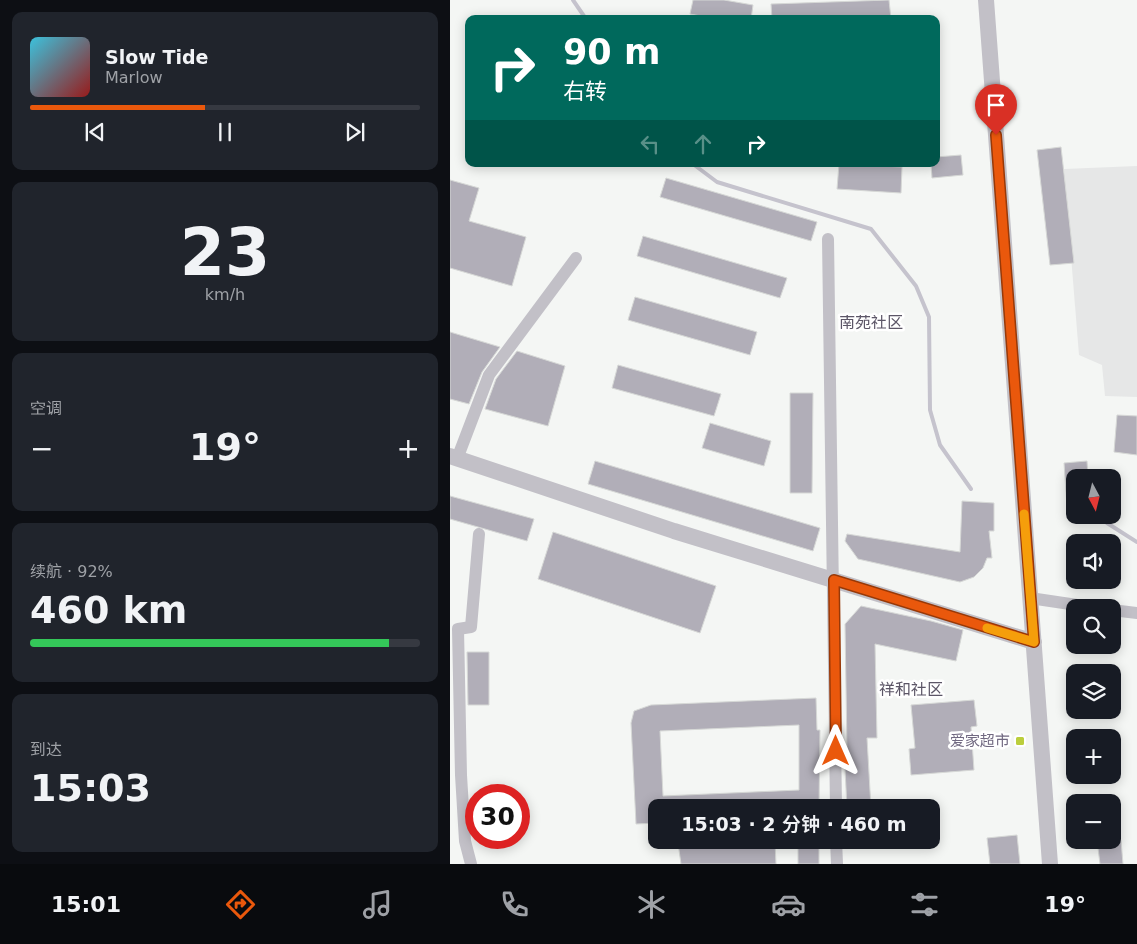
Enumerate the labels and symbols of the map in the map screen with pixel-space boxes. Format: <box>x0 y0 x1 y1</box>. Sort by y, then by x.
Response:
pin <box>975 84 1017 135</box>
district label: 南苑社区 <box>839 313 903 332</box>
north arrow <box>1066 469 1121 524</box>
district label: 祥和社区 <box>879 680 943 699</box>
position arrow <box>809 724 861 776</box>
place label: 爱家超市 <box>950 732 1010 750</box>
marker: 爱家超市 <box>1014 735 1026 747</box>
speed limit sign: 30 <box>465 784 530 849</box>

